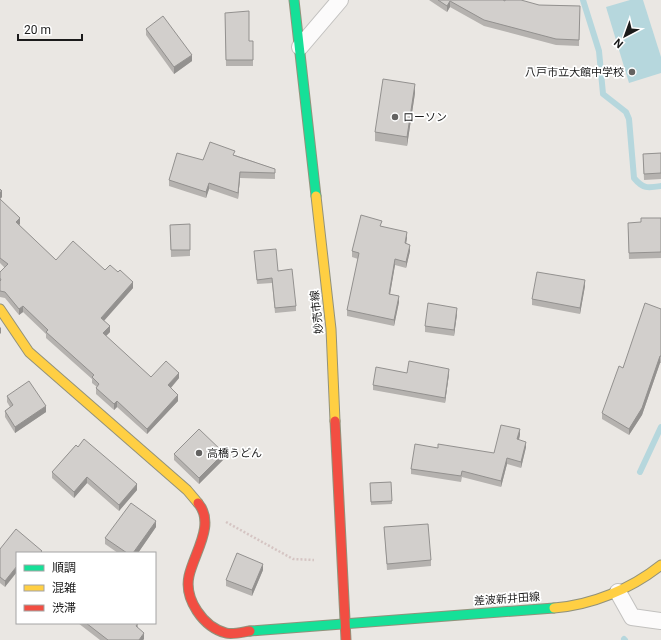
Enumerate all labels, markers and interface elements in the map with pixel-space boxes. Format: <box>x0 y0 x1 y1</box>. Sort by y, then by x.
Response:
scale bar <box>18 16 82 42</box>
north arrow <box>605 16 645 56</box>
text: 20 m <box>24 23 51 37</box>
text: N <box>611 36 626 51</box>
place label: 八戸市立大館中学校 <box>525 66 624 79</box>
marker: 八戸市立大館中学校 <box>627 67 637 77</box>
place label: ローソン <box>403 111 447 124</box>
marker: ローソン <box>390 112 400 122</box>
street label: 妙売市線 <box>308 289 326 335</box>
place label: 高橋うどん <box>207 447 262 460</box>
marker: 高橋うどん <box>194 448 204 458</box>
legend <box>16 552 156 624</box>
text: 順調 <box>52 561 76 575</box>
text: 混雑 <box>52 581 76 595</box>
street label: 差波新井田線 <box>474 590 540 608</box>
text: 渋滞 <box>52 601 76 615</box>

